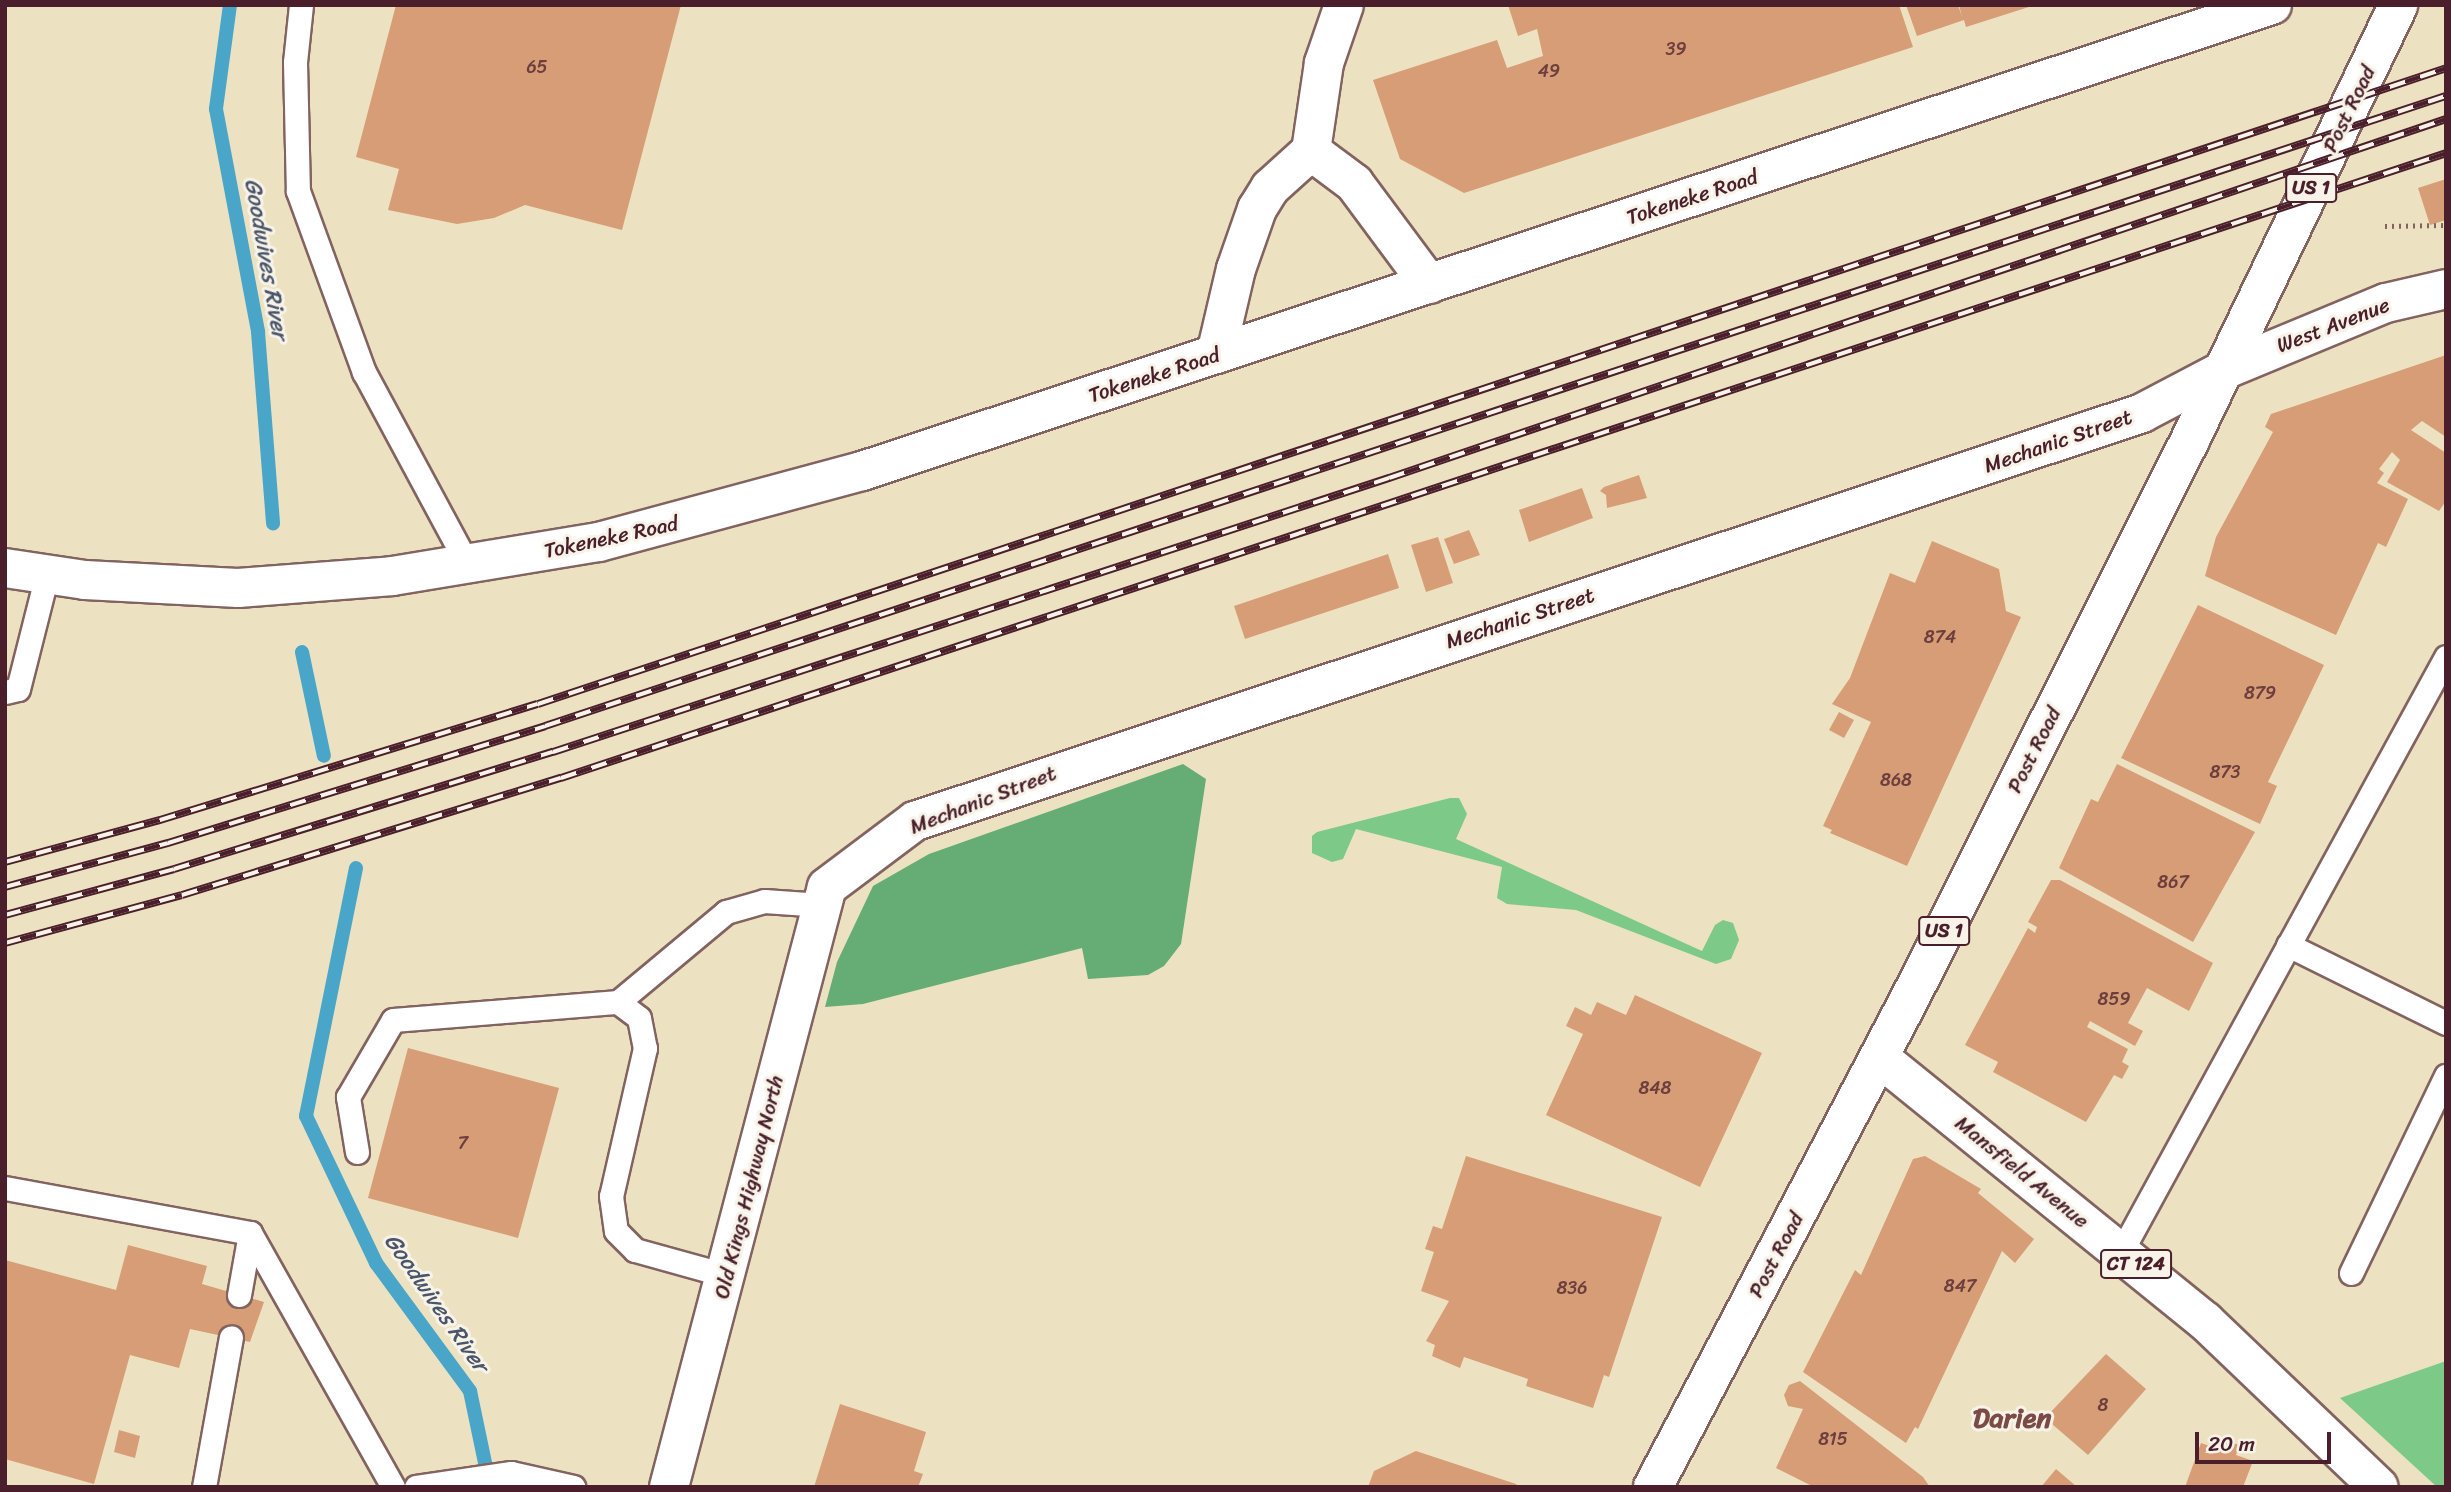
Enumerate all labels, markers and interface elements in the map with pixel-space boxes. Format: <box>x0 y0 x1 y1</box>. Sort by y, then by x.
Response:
house number: 39 <box>1666 38 1686 60</box>
house number: 65 <box>526 56 548 78</box>
house number: 49 <box>1538 60 1560 82</box>
street label: Post Road <box>2317 62 2381 156</box>
street label: Tokeneke Road <box>1623 164 1761 230</box>
road number: US 1 <box>2285 172 2337 204</box>
water label: Goodwives River <box>238 176 294 342</box>
street label: West Avenue <box>2273 292 2393 358</box>
street label: Tokeneke Road <box>1085 342 1223 408</box>
street label: Mechanic Street <box>1981 404 2135 478</box>
street label: Tokeneke Road <box>542 511 680 563</box>
street label: Mechanic Street <box>1443 582 1597 654</box>
house number: 874 <box>1924 626 1956 648</box>
house number: 879 <box>2244 682 2276 704</box>
street label: Post Road <box>2002 703 2066 797</box>
street label: Mechanic Street <box>907 761 1059 839</box>
house number: 873 <box>2209 761 2241 783</box>
house number: 868 <box>1880 769 1912 791</box>
house number: 867 <box>2157 871 2189 893</box>
road number: US 1 <box>1918 916 1970 946</box>
house number: 859 <box>2098 988 2130 1010</box>
street label: Old Kings Highway North <box>709 1073 789 1301</box>
house number: 848 <box>1639 1077 1671 1099</box>
street label: Mansfield Avenue <box>1950 1110 2094 1234</box>
house number: 7 <box>458 1132 468 1154</box>
street label: Post Road <box>1743 1208 1809 1302</box>
water label: Goodwives River <box>378 1228 494 1378</box>
road number: CT 124 <box>2099 1248 2173 1280</box>
house number: 847 <box>1944 1275 1976 1297</box>
house number: 836 <box>1557 1277 1587 1299</box>
house number: 8 <box>2098 1394 2108 1416</box>
district label: Darien <box>1973 1401 2051 1435</box>
scale bar <box>2199 1418 2336 1462</box>
text: 20 m <box>2208 1425 2255 1463</box>
house number: 815 <box>1818 1428 1848 1450</box>

